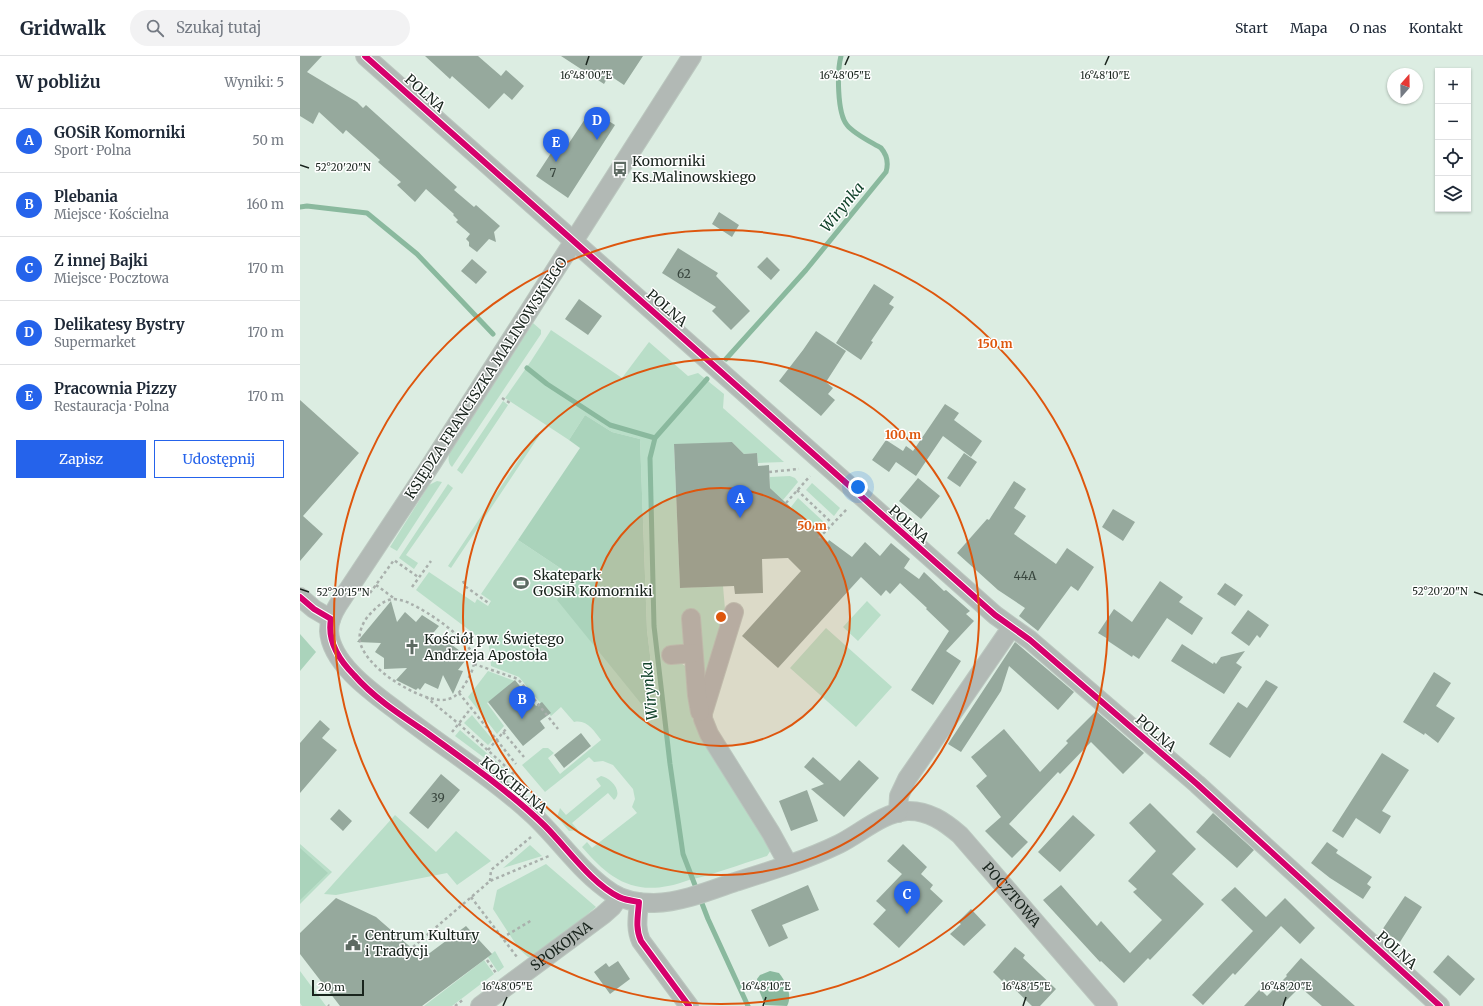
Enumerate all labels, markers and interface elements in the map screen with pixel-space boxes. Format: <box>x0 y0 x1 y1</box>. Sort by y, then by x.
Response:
search box <box>130 10 410 46</box>
text: Gridwalk <box>20 16 106 40</box>
icon: search <box>144 17 166 39</box>
text: Szukaj tutaj <box>176 18 261 37</box>
text: Start <box>1235 19 1268 37</box>
text: Mapa <box>1290 19 1327 37</box>
text: O nas <box>1349 19 1387 37</box>
text: Kontakt <box>1409 19 1463 37</box>
north arrow <box>1387 68 1423 104</box>
map controls <box>1435 68 1471 212</box>
button: + <box>1435 68 1471 104</box>
text: 16°48'00"E <box>560 69 612 82</box>
text: 16°48'05"E <box>820 69 871 82</box>
text: 16°48'10"E <box>1080 69 1130 82</box>
street label: POLNA <box>401 70 449 116</box>
text: W pobliżu <box>16 71 101 93</box>
text: Wyniki: 5 <box>224 74 284 91</box>
button: − <box>1435 104 1471 140</box>
pin: D <box>584 107 610 140</box>
text: GOSiR Komorniki <box>54 123 185 142</box>
pin: E <box>543 129 569 162</box>
text: A <box>24 132 34 149</box>
text: 50 m <box>252 132 284 149</box>
button: locate <box>1435 140 1471 176</box>
text: Sport · Polna <box>54 142 131 159</box>
place label: Komorniki Ks.Malinowskiego <box>632 152 756 186</box>
bus stop icon: Komorniki Ks.Malinowskiego <box>611 160 629 178</box>
text: 52°20'20"N <box>315 161 371 174</box>
house number: 7 <box>550 165 557 180</box>
button: layers <box>1435 176 1471 212</box>
water label: Wirynka <box>816 178 868 236</box>
text: Plebania <box>54 187 118 206</box>
text: B <box>24 196 34 213</box>
text: 160 m <box>246 196 284 213</box>
text: Miejsce · Kościelna <box>54 206 169 223</box>
text: Z innej Bajki <box>54 251 148 270</box>
street label: KSIĘDZA FRANCISZKA MALINOWSKIEGO <box>401 254 571 502</box>
text: C <box>25 260 33 277</box>
text: 170 m <box>247 260 284 277</box>
house number: 62 <box>677 266 691 281</box>
text: Miejsce · Pocztowa <box>54 270 169 287</box>
street label: POLNA <box>643 285 691 331</box>
text: Delikatesy Bystry <box>54 315 185 334</box>
text: D <box>24 324 34 341</box>
text: 170 m <box>247 324 284 341</box>
text: Supermarket <box>54 334 136 351</box>
text: 150 m <box>978 336 1013 351</box>
text: Pracownia Pizzy <box>54 379 177 398</box>
text: E <box>25 388 33 405</box>
text: 170 m <box>247 388 284 405</box>
text: Restauracja · Polna <box>54 398 169 415</box>
text: 100 m <box>885 427 921 442</box>
button: Zapisz <box>16 440 146 478</box>
button: Udostępnij <box>154 440 284 478</box>
your location <box>848 477 868 497</box>
pin: A <box>727 485 753 518</box>
street label: POLNA <box>885 501 933 547</box>
text: 50 m <box>797 518 827 533</box>
place label: Skatepark GOSiR Komorniki <box>533 566 653 600</box>
house number: 44A <box>1013 568 1037 583</box>
sports icon: Skatepark GOSiR Komorniki <box>512 574 530 592</box>
text: 52°20'20"N <box>1412 585 1468 598</box>
text: 52°20'15"N <box>317 586 370 599</box>
centre of rings <box>714 610 728 624</box>
place label: Kościół pw. Świętego Andrzeja Apostoła <box>423 630 564 664</box>
church icon: Kościół pw. Świętego Andrzeja Apostoła <box>403 638 421 656</box>
water label: Wirynka <box>636 661 662 721</box>
pin: B <box>509 686 535 719</box>
street label: POLNA <box>1132 710 1180 756</box>
street label: KOŚCIELNA <box>477 753 551 817</box>
house number: 39 <box>431 790 445 805</box>
street label: POCZTOWA <box>978 858 1045 931</box>
pin: C <box>894 881 920 914</box>
street label: SPOKOJNA <box>527 917 596 975</box>
place label: Centrum Kultury i Tradycji <box>365 926 480 960</box>
street label: POLNA <box>1373 927 1421 973</box>
public building icon: Centrum Kultury i Tradycji <box>344 934 362 952</box>
scale bar <box>312 978 364 997</box>
text: 20 m <box>318 980 345 994</box>
text: 16°48'05"E <box>482 980 533 993</box>
text: 16°48'10"E <box>741 980 791 993</box>
text: 16°48'15"E <box>1002 980 1051 993</box>
text: 16°48'20"E <box>1260 980 1312 993</box>

